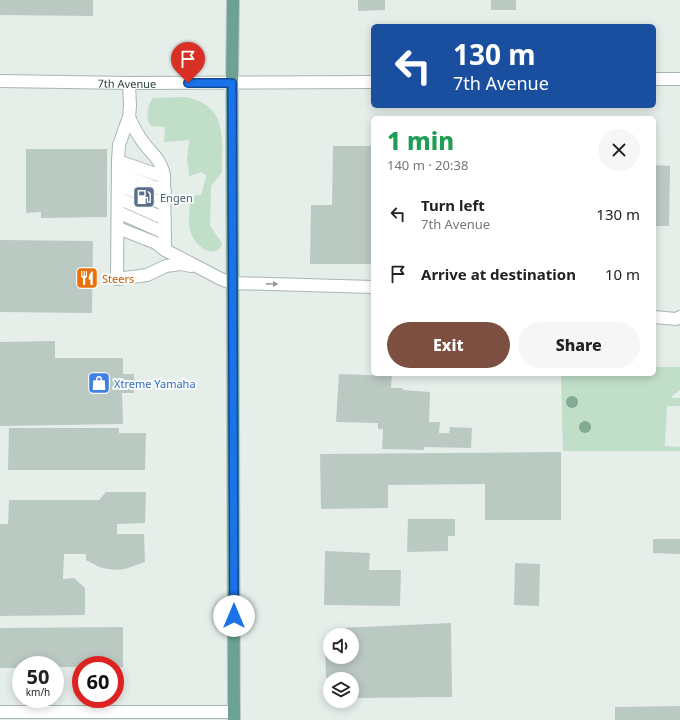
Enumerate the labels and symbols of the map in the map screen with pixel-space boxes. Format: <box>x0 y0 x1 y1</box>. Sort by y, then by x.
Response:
pin <box>171 42 205 83</box>
street label: 7th Avenue <box>98 75 156 91</box>
fuel station icon: Engen <box>131 184 157 210</box>
place label: Engen <box>160 190 193 205</box>
restaurant icon: Steers <box>74 265 100 291</box>
place label: Steers <box>102 271 134 286</box>
one-way arrow <box>266 281 279 287</box>
shop icon: Xtreme Yamaha <box>86 370 112 396</box>
place label: Xtreme Yamaha <box>114 376 196 391</box>
position arrow <box>213 595 255 637</box>
speed limit sign: 60 <box>72 656 124 708</box>

